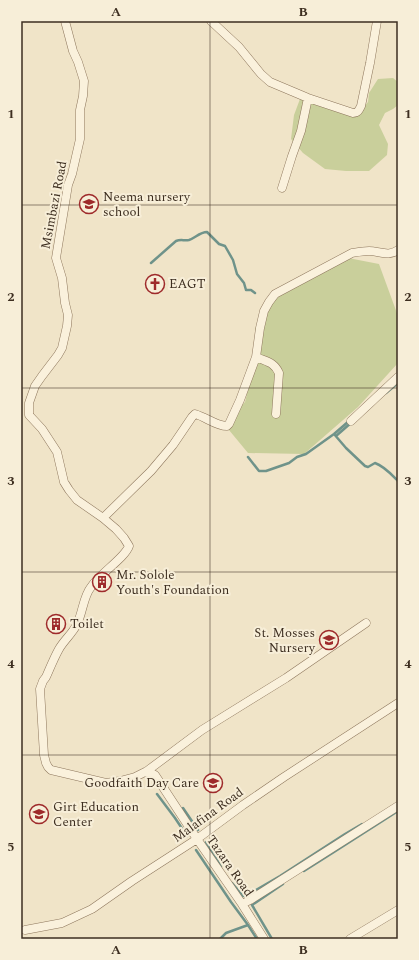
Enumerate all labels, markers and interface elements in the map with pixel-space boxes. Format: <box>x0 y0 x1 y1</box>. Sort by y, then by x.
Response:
text: A <box>111 2 121 22</box>
text: B <box>298 2 308 22</box>
text: 1 <box>7 104 15 124</box>
text: 1 <box>404 104 412 124</box>
street label: Msimbazi Road <box>36 159 72 251</box>
place label: Neema nursery school <box>103 187 191 222</box>
school or university icon: Neema nursery school <box>78 193 100 215</box>
church icon: EAGT <box>144 273 166 295</box>
place label: EAGT <box>169 274 206 294</box>
text: 2 <box>7 287 15 307</box>
text: 2 <box>404 287 412 307</box>
text: 3 <box>7 471 15 491</box>
text: 3 <box>404 471 412 491</box>
place label: Mr. Solole Youth's Foundation <box>116 565 230 600</box>
building icon: Mr. Solole Youth's Foundation <box>91 571 113 593</box>
building icon: Toilet <box>45 613 67 635</box>
place label: Toilet <box>70 614 104 634</box>
place label: St. Mosses Nursery <box>254 623 316 658</box>
school or university icon: St. Mosses Nursery <box>318 629 340 651</box>
text: 4 <box>7 654 15 674</box>
text: 4 <box>404 654 412 674</box>
school or university icon: Goodfaith Day Care <box>202 772 224 794</box>
place label: Goodfaith Day Care <box>84 773 199 793</box>
street label: Malafina Road <box>168 782 248 848</box>
place label: Girt Education Center <box>53 797 139 832</box>
school or university icon: Girt Education Center <box>28 803 50 825</box>
street label: Tazara Road <box>201 831 259 901</box>
text: 5 <box>7 837 15 857</box>
text: 5 <box>404 837 412 857</box>
text: A <box>111 940 121 960</box>
text: B <box>298 940 308 960</box>

